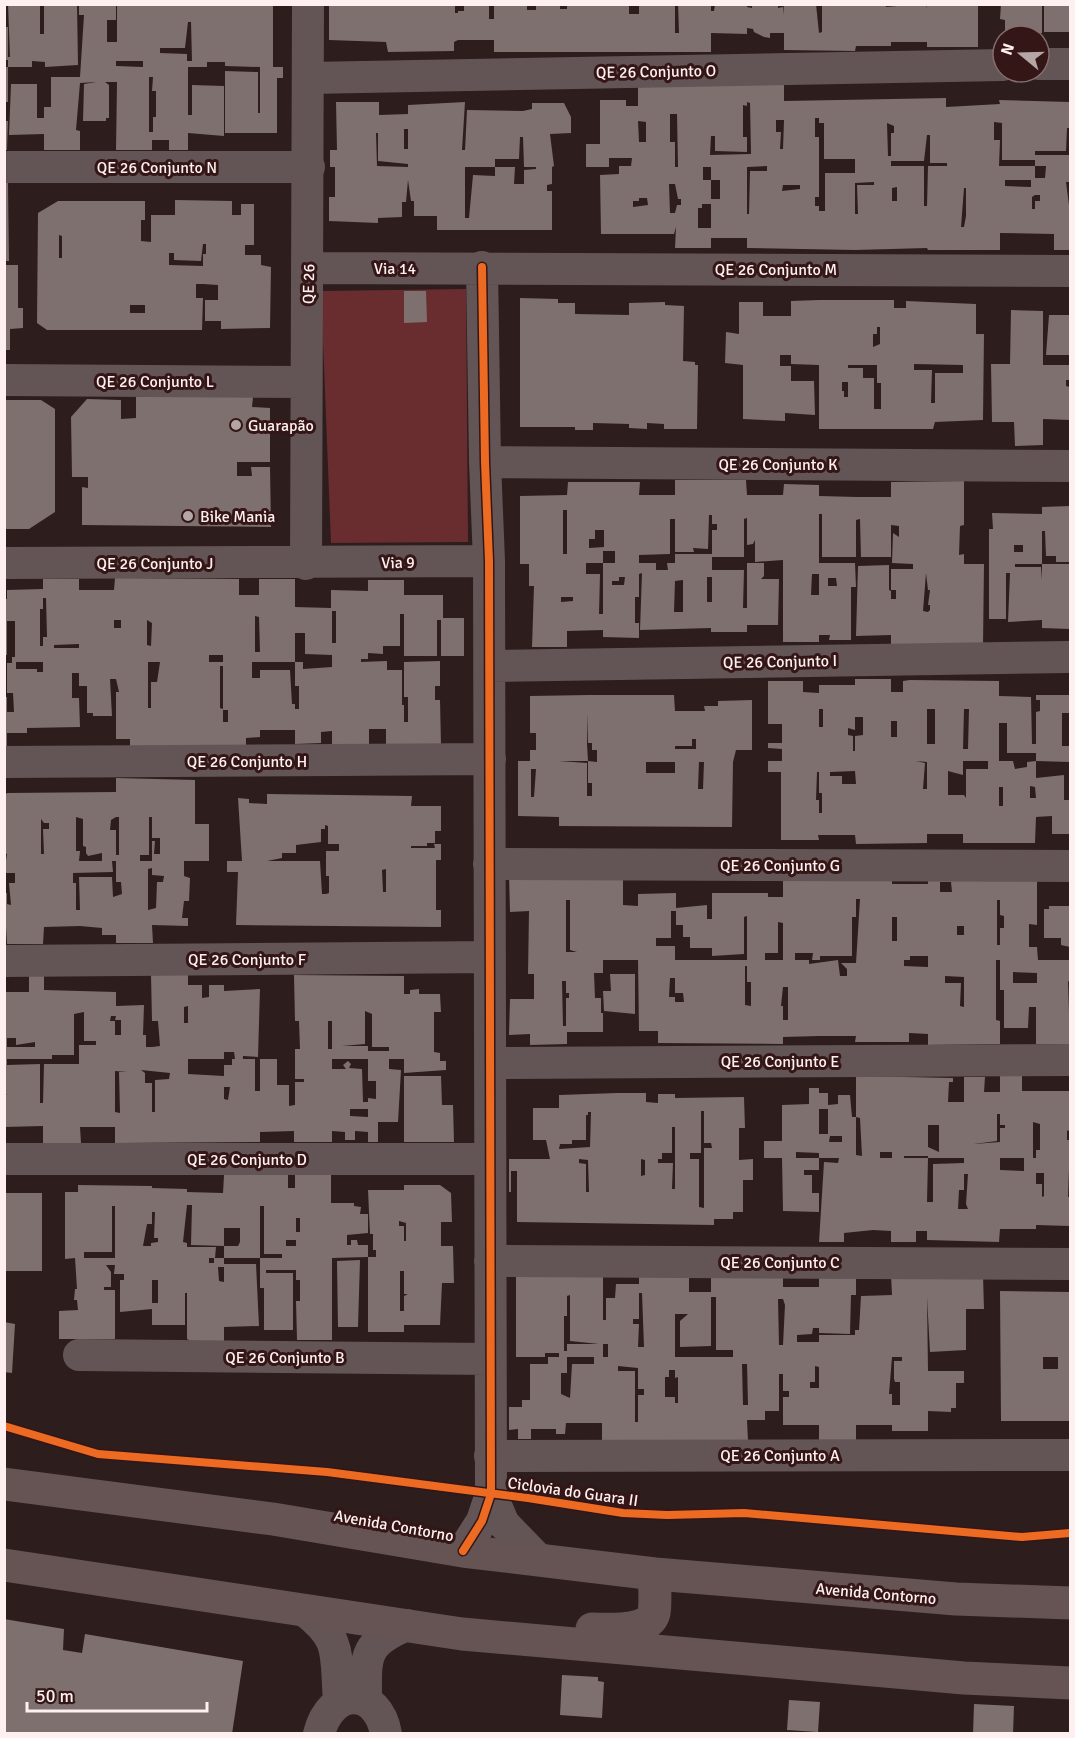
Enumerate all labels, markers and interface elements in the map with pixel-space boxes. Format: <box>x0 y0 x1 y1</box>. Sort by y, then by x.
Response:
north arrow <box>991 24 1051 84</box>
text: N <box>996 41 1019 58</box>
street label: QE 26 Conjunto O <box>596 61 716 83</box>
street label: QE 26 Conjunto N <box>97 158 217 178</box>
street label: Via 14 <box>374 259 417 279</box>
street label: QE 26 Conjunto M <box>715 260 837 280</box>
street label: QE 26 <box>299 264 319 304</box>
street label: QE 26 Conjunto L <box>96 372 214 392</box>
place label: Guarapão <box>248 416 314 436</box>
marker: Guarapão <box>229 418 243 432</box>
street label: QE 26 Conjunto K <box>718 455 838 475</box>
place label: Bike Mania <box>200 507 275 527</box>
marker: Bike Mania <box>181 509 195 523</box>
street label: Via 9 <box>381 553 415 573</box>
street label: QE 26 Conjunto J <box>97 554 213 574</box>
street label: QE 26 Conjunto I <box>723 651 837 673</box>
street label: QE 26 Conjunto H <box>187 752 307 772</box>
street label: QE 26 Conjunto G <box>720 856 840 876</box>
street label: QE 26 Conjunto F <box>188 950 306 970</box>
street label: QE 26 Conjunto E <box>721 1052 839 1072</box>
street label: QE 26 Conjunto D <box>187 1150 307 1170</box>
street label: QE 26 Conjunto C <box>720 1253 840 1273</box>
street label: QE 26 Conjunto B <box>225 1348 345 1368</box>
street label: QE 26 Conjunto A <box>720 1446 840 1466</box>
street label: Ciclovia do Guara II <box>506 1473 639 1511</box>
street label: Avenida Contorno <box>332 1506 455 1546</box>
street label: Avenida Contorno <box>815 1579 937 1609</box>
scale bar <box>27 1675 207 1713</box>
text: 50 m <box>36 1685 74 1707</box>

